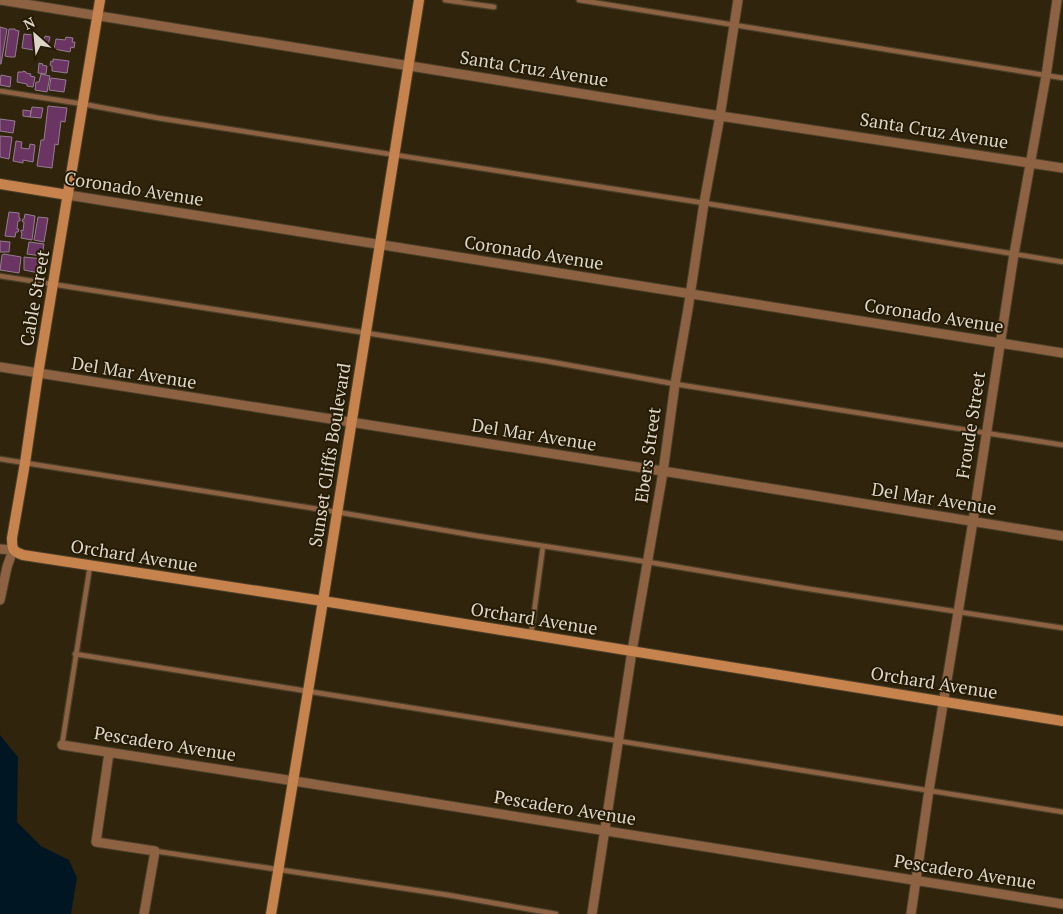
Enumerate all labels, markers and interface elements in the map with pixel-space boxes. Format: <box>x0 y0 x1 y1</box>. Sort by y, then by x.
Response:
north arrow <box>10 10 60 60</box>
text: N <box>20 12 38 34</box>
street label: Santa Cruz Avenue <box>458 44 610 92</box>
street label: Santa Cruz Avenue <box>858 106 1010 154</box>
street label: Coronado Avenue <box>63 165 206 211</box>
street label: Coronado Avenue <box>463 229 606 275</box>
street label: Cable Street <box>14 247 54 348</box>
street label: Coronado Avenue <box>863 292 1006 338</box>
street label: Del Mar Avenue <box>70 350 198 394</box>
street label: Sunset Cliffs Boulevard <box>303 361 355 549</box>
street label: Froude Street <box>950 369 990 480</box>
street label: Ebers Street <box>628 405 666 504</box>
street label: Del Mar Avenue <box>470 412 598 456</box>
street label: Del Mar Avenue <box>870 476 998 520</box>
street label: Orchard Avenue <box>69 533 199 577</box>
street label: Orchard Avenue <box>469 596 599 640</box>
street label: Orchard Avenue <box>869 660 999 704</box>
street label: Pescadero Avenue <box>92 720 238 766</box>
street label: Pescadero Avenue <box>492 784 638 830</box>
street label: Pescadero Avenue <box>892 848 1038 894</box>

